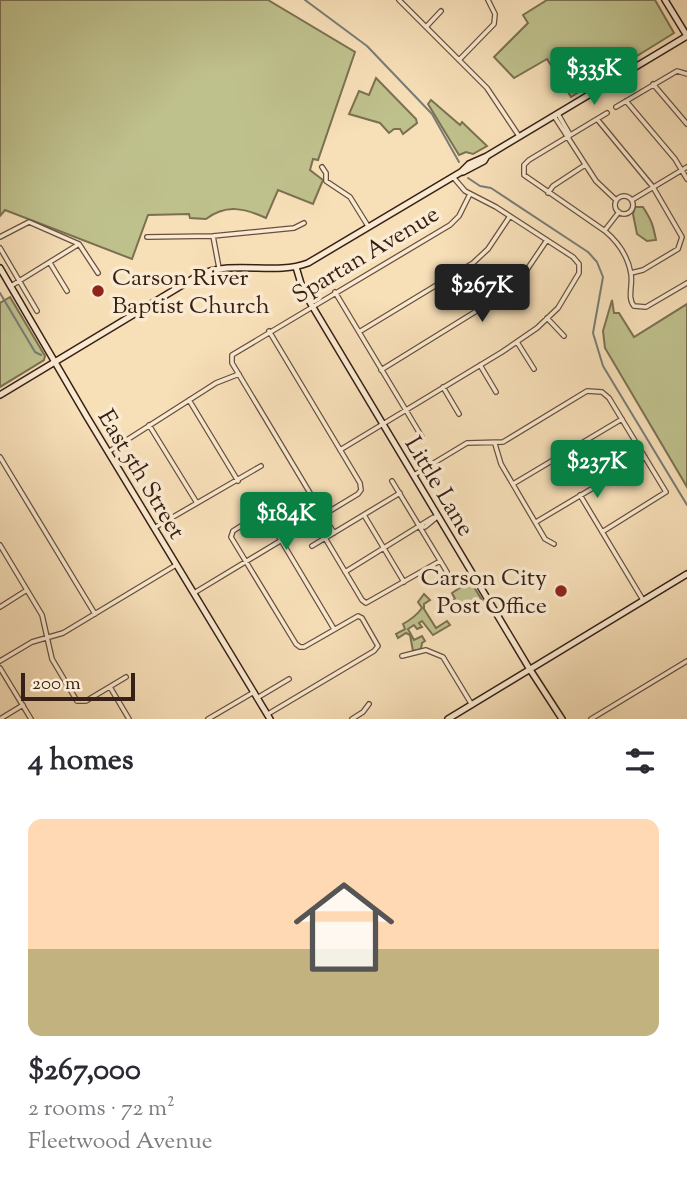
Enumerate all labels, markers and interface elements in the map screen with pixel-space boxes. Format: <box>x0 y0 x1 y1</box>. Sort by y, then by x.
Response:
pin: $335K <box>545 48 643 107</box>
text: $335K <box>566 53 622 86</box>
street label: Spartan Avenue <box>286 198 446 313</box>
place label: Carson River Baptist Church <box>112 262 270 324</box>
pin: $267K <box>433 264 531 324</box>
text: $267K <box>451 270 513 303</box>
marker: Carson River Baptist Church <box>90 283 106 299</box>
street label: East 5th Street <box>88 404 192 546</box>
street label: Little Lane <box>395 431 481 543</box>
pin: $237K <box>548 440 646 500</box>
text: $237K <box>567 446 627 479</box>
pin: $184K <box>237 492 335 552</box>
text: $184K <box>256 498 316 531</box>
place label: Carson City Post Office <box>421 562 547 624</box>
marker: Carson City Post Office <box>553 583 569 599</box>
scale bar <box>21 670 135 702</box>
text: 200 m <box>32 671 81 698</box>
text: 4 homes <box>28 740 134 783</box>
icon: filters <box>621 742 659 780</box>
icon: home <box>281 864 407 990</box>
text: $267,000 <box>28 1050 141 1093</box>
text: 2 rooms · 72 m² <box>28 1093 175 1126</box>
text: Fleetwood Avenue <box>28 1126 213 1159</box>

